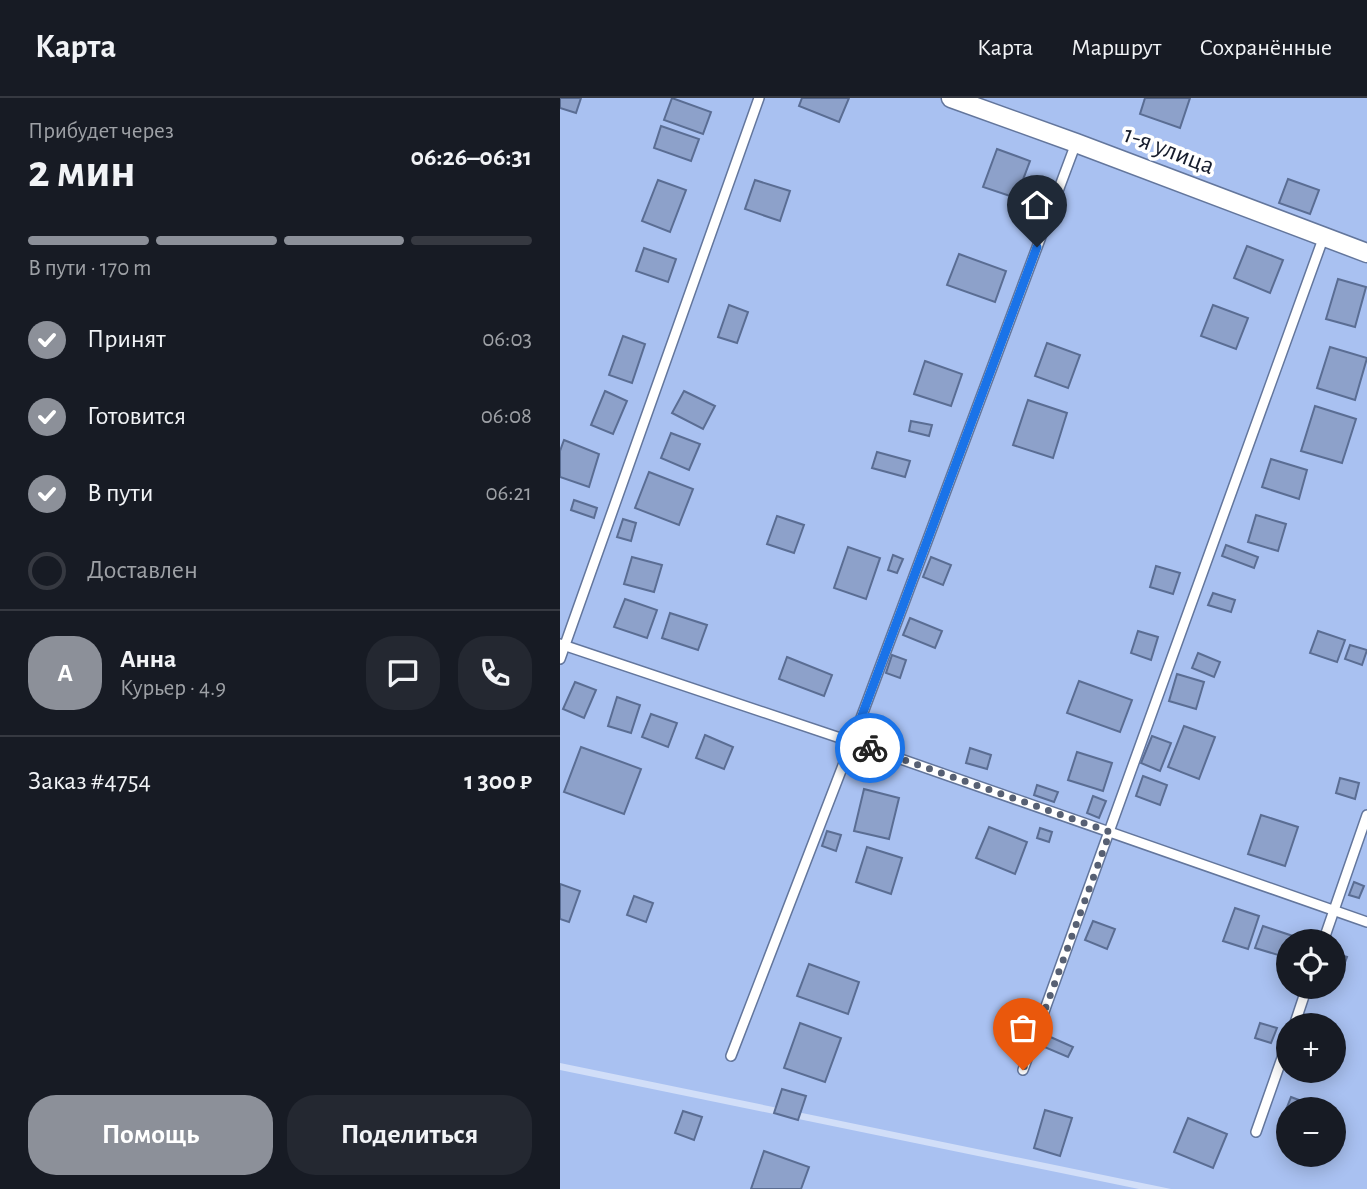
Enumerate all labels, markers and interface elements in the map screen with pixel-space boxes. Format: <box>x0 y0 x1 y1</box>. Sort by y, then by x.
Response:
text: Карта <box>35 31 116 64</box>
text: Карта <box>977 36 1033 60</box>
text: Маршрут <box>1071 36 1161 60</box>
text: Сохранённые <box>1199 36 1332 60</box>
text: Прибудет через <box>28 120 174 143</box>
street label: 1-я улица <box>1120 121 1218 179</box>
text: 06:26–06:31 <box>411 144 532 170</box>
text: 2 мин <box>28 149 136 195</box>
pin <box>1007 175 1067 247</box>
icon: home <box>1018 186 1056 224</box>
text: В пути · 170 m <box>28 257 152 280</box>
icon: check <box>28 321 66 359</box>
text: Принят <box>87 326 166 352</box>
text: 06:03 <box>482 328 532 351</box>
icon: check <box>28 398 66 436</box>
text: Готовится <box>87 403 186 429</box>
text: 06:08 <box>481 405 532 428</box>
icon: check <box>28 475 66 513</box>
text: В пути <box>87 480 153 506</box>
text: 06:21 <box>485 482 532 505</box>
text: Доставлен <box>87 557 198 583</box>
button: chat <box>366 636 440 710</box>
button: phone <box>458 636 532 710</box>
text: Анна <box>120 646 176 672</box>
text: А <box>57 660 73 686</box>
text: Курьер · 4.9 <box>120 677 226 700</box>
courier <box>835 713 905 783</box>
icon: bike <box>851 729 889 767</box>
text: Заказ #4754 <box>28 768 151 794</box>
text: 1 300 ₽ <box>464 768 532 794</box>
map controls <box>1276 929 1346 1167</box>
button: locate <box>1276 929 1346 999</box>
pin <box>993 998 1053 1070</box>
icon: bag <box>1004 1009 1042 1047</box>
button: + <box>1276 1013 1346 1083</box>
button: Помощь <box>28 1095 273 1175</box>
button: Поделиться <box>287 1095 532 1175</box>
button: − <box>1276 1097 1346 1167</box>

